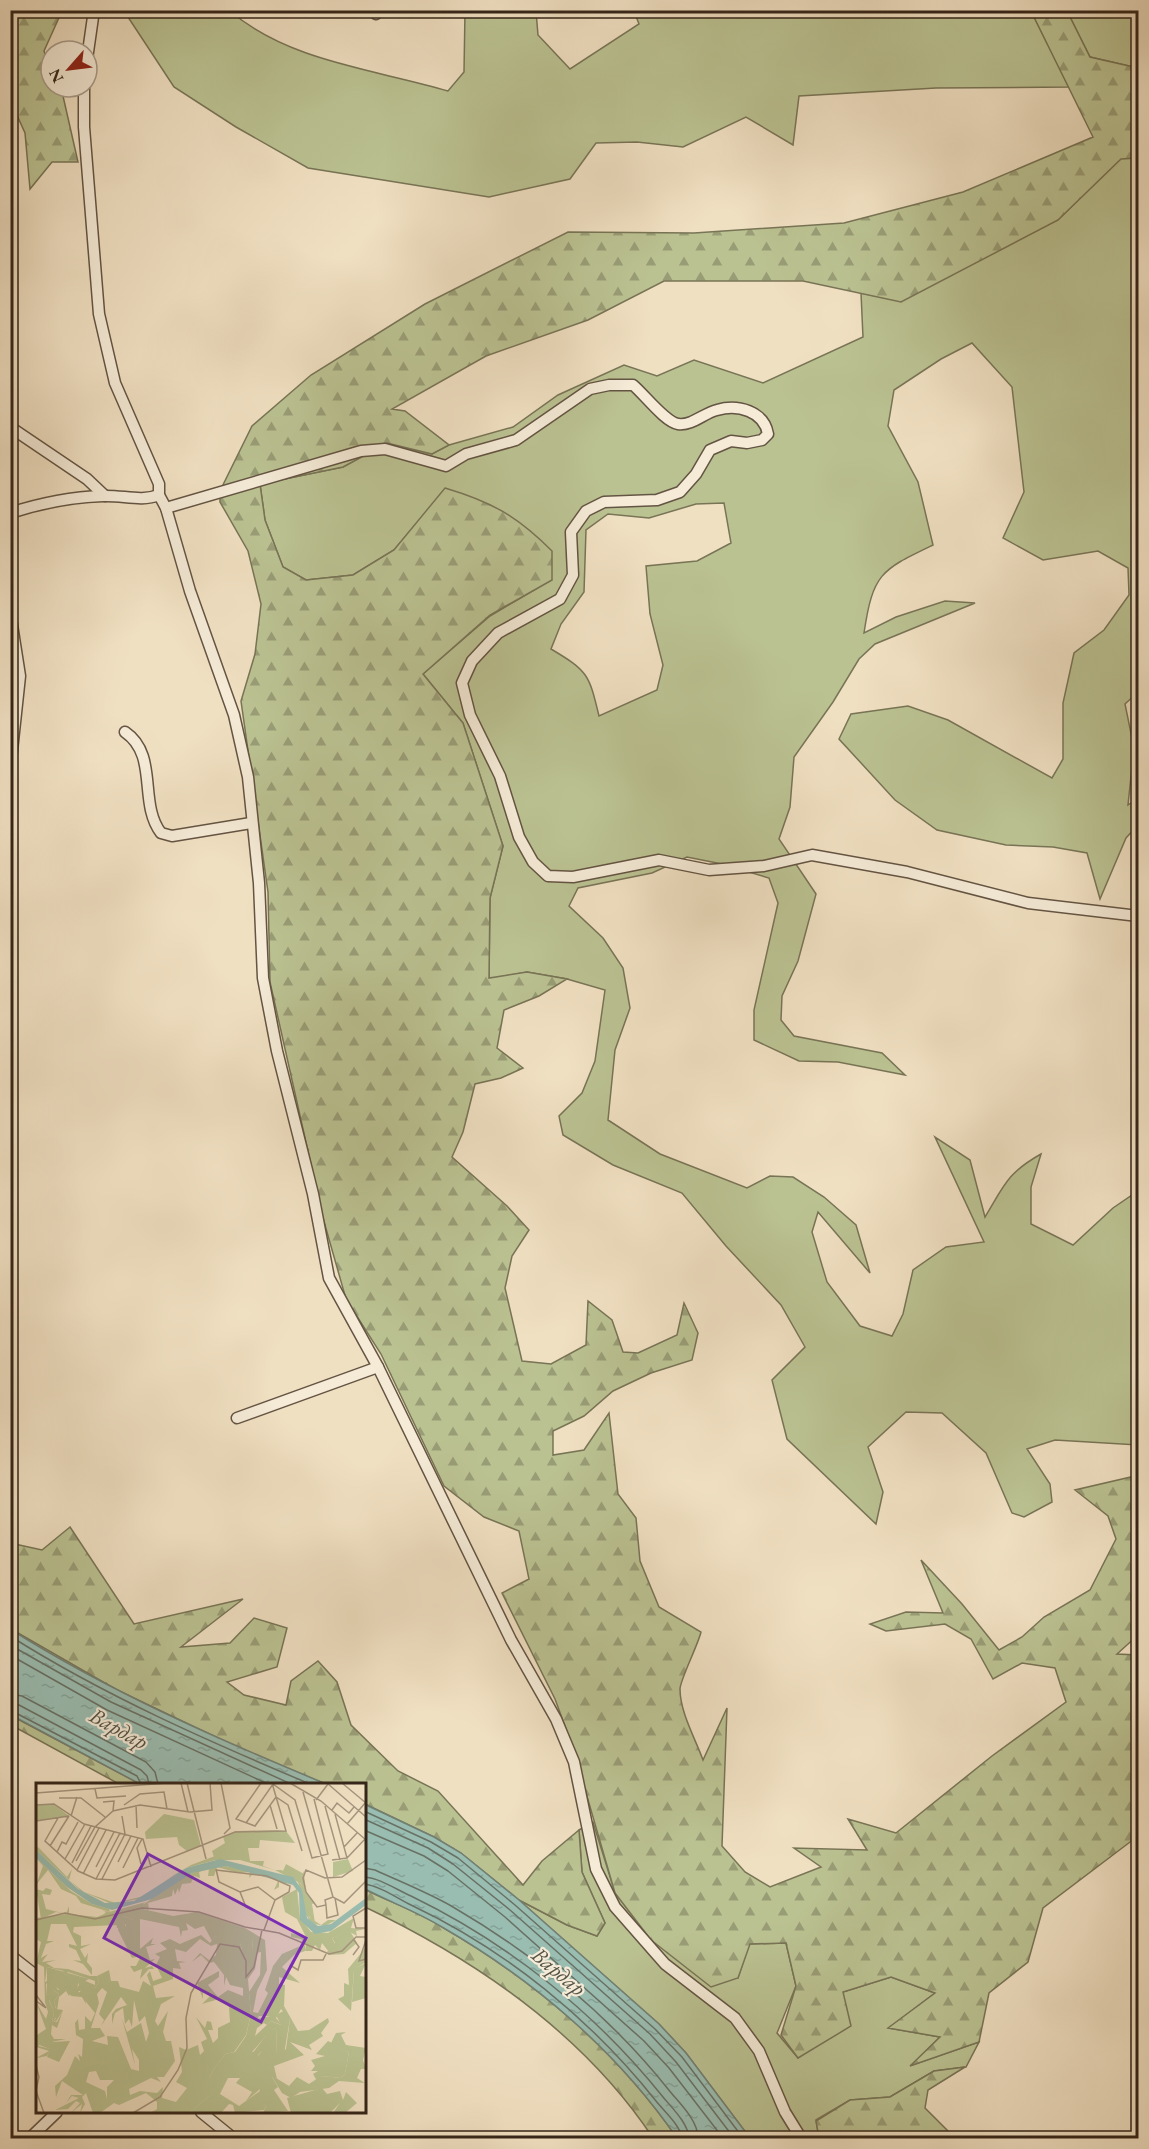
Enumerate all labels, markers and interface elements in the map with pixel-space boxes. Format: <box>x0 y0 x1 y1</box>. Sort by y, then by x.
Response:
north arrow <box>39 39 99 99</box>
text: N <box>44 65 69 86</box>
water label: Вардар <box>84 1700 153 1756</box>
inset map <box>36 1783 366 2113</box>
water label: Вардар <box>525 1940 592 2003</box>

